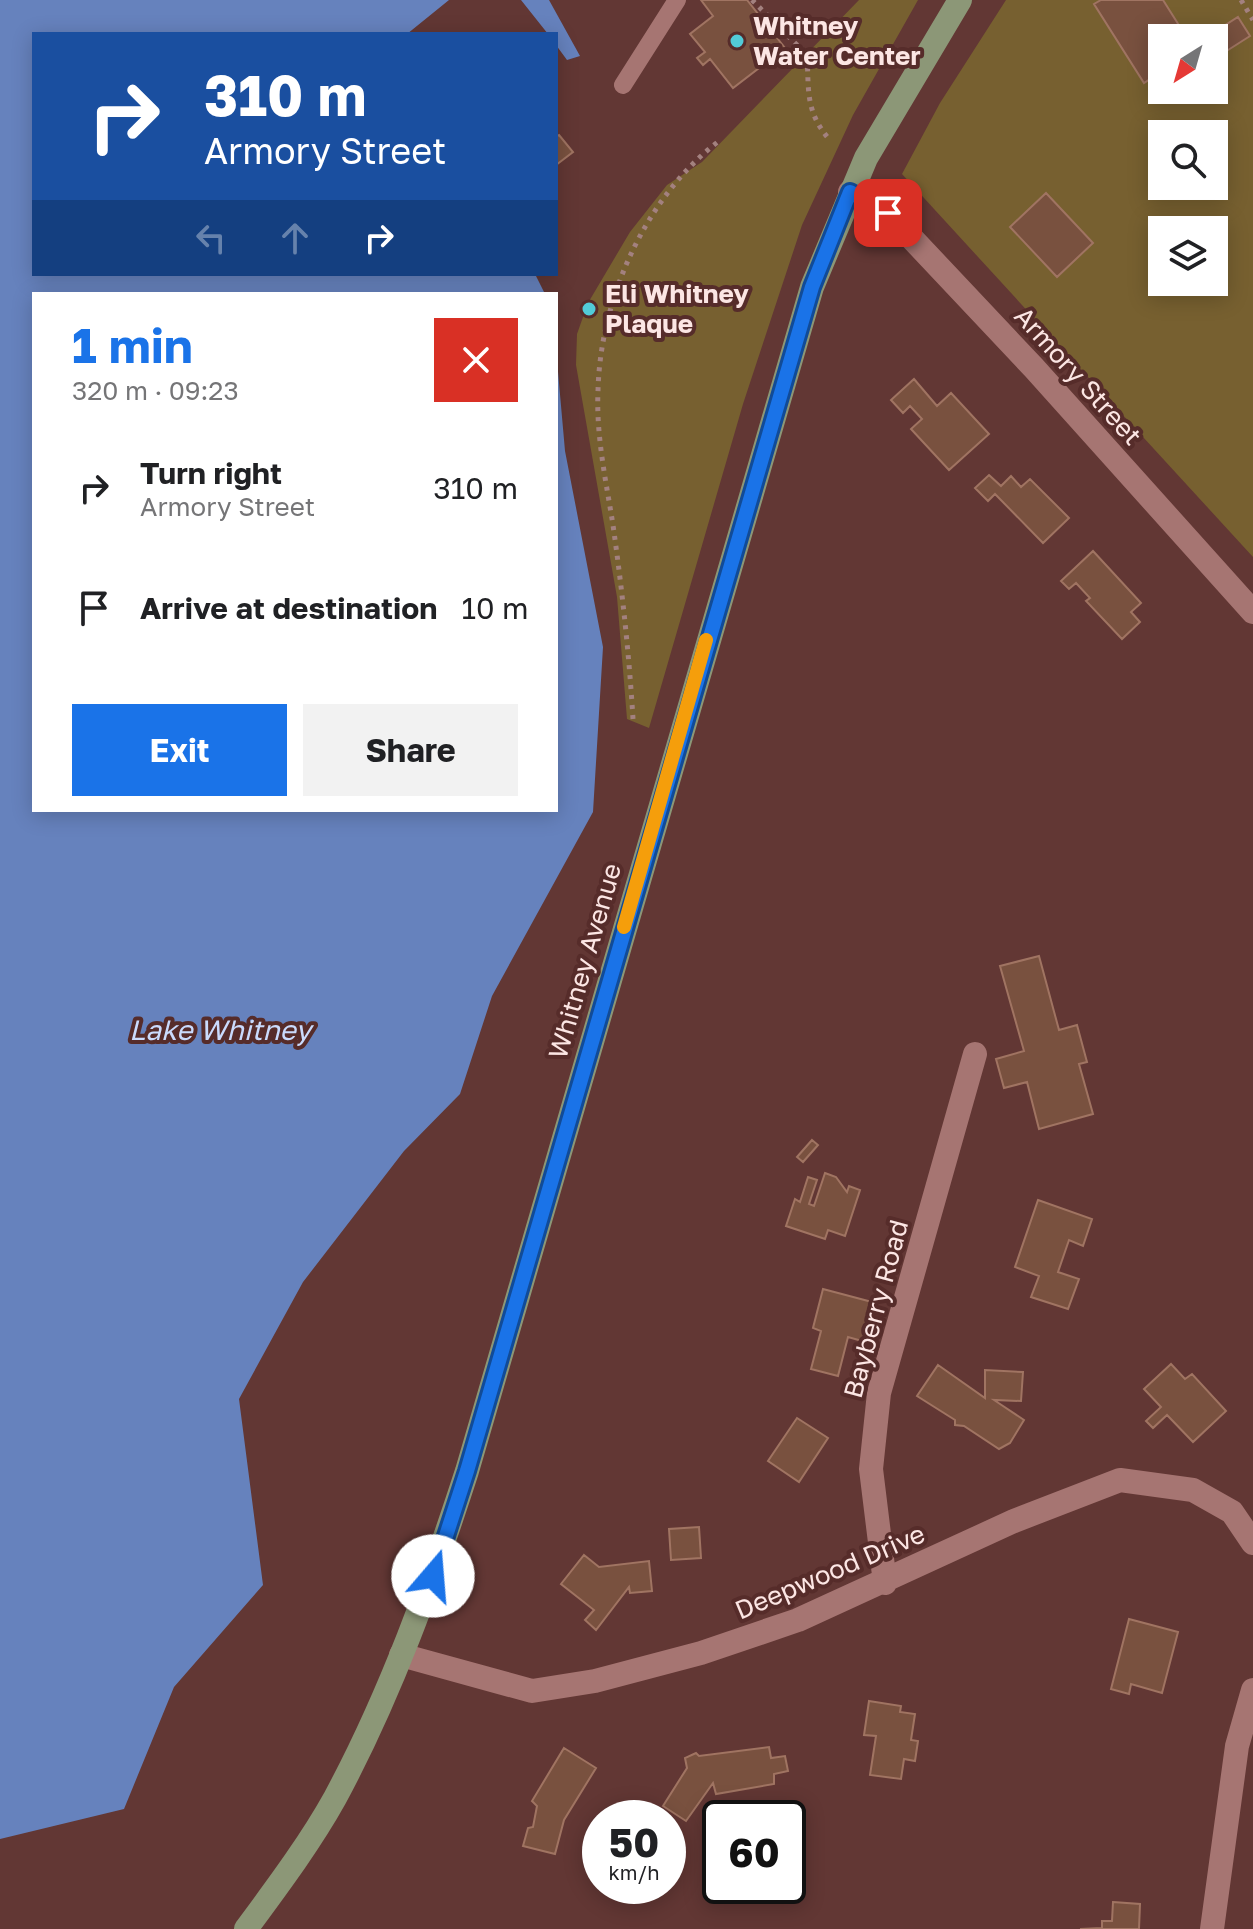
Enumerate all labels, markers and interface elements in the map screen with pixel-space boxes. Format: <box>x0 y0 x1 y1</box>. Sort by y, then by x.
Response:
place label: Whitney Water Center <box>753 10 921 71</box>
north arrow <box>1148 24 1228 104</box>
map controls <box>1148 24 1228 296</box>
marker: Whitney Water Center <box>728 32 746 50</box>
text: 310 m <box>204 61 366 128</box>
icon: right <box>72 64 176 168</box>
button: search <box>1148 120 1228 200</box>
text: Armory Street <box>204 129 446 172</box>
pin <box>854 179 922 247</box>
icon: arrive <box>866 191 910 235</box>
icon: left <box>189 216 233 260</box>
icon: ahead <box>273 216 317 260</box>
icon: right <box>357 216 401 260</box>
button: layers <box>1148 216 1228 296</box>
place label: Eli Whitney Plaque <box>605 278 749 339</box>
marker: Eli Whitney Plaque <box>580 300 598 318</box>
street label: Armory Street <box>1008 300 1148 451</box>
text: 1 min <box>72 316 193 374</box>
button: close <box>434 318 518 402</box>
text: 320 m · 09:23 <box>72 375 239 406</box>
text: Turn right <box>140 455 282 491</box>
icon: right <box>72 466 116 510</box>
text: 310 m <box>433 470 518 506</box>
text: Armory Street <box>140 491 315 522</box>
icon: arrive <box>72 586 116 630</box>
text: Arrive at destination <box>140 590 437 626</box>
text: 10 m <box>461 590 529 626</box>
button: Exit <box>72 704 287 796</box>
button: Share <box>303 704 518 796</box>
street label: Whitney Avenue <box>542 860 627 1062</box>
water label: Lake Whitney <box>129 1013 314 1046</box>
street label: Bayberry Road <box>837 1216 914 1401</box>
street label: Deepwood Drive <box>730 1518 929 1625</box>
position arrow <box>391 1534 475 1618</box>
speed limit sign: 60 <box>702 1800 806 1904</box>
text: 50 <box>609 1818 659 1866</box>
text: km/h <box>609 1860 659 1884</box>

